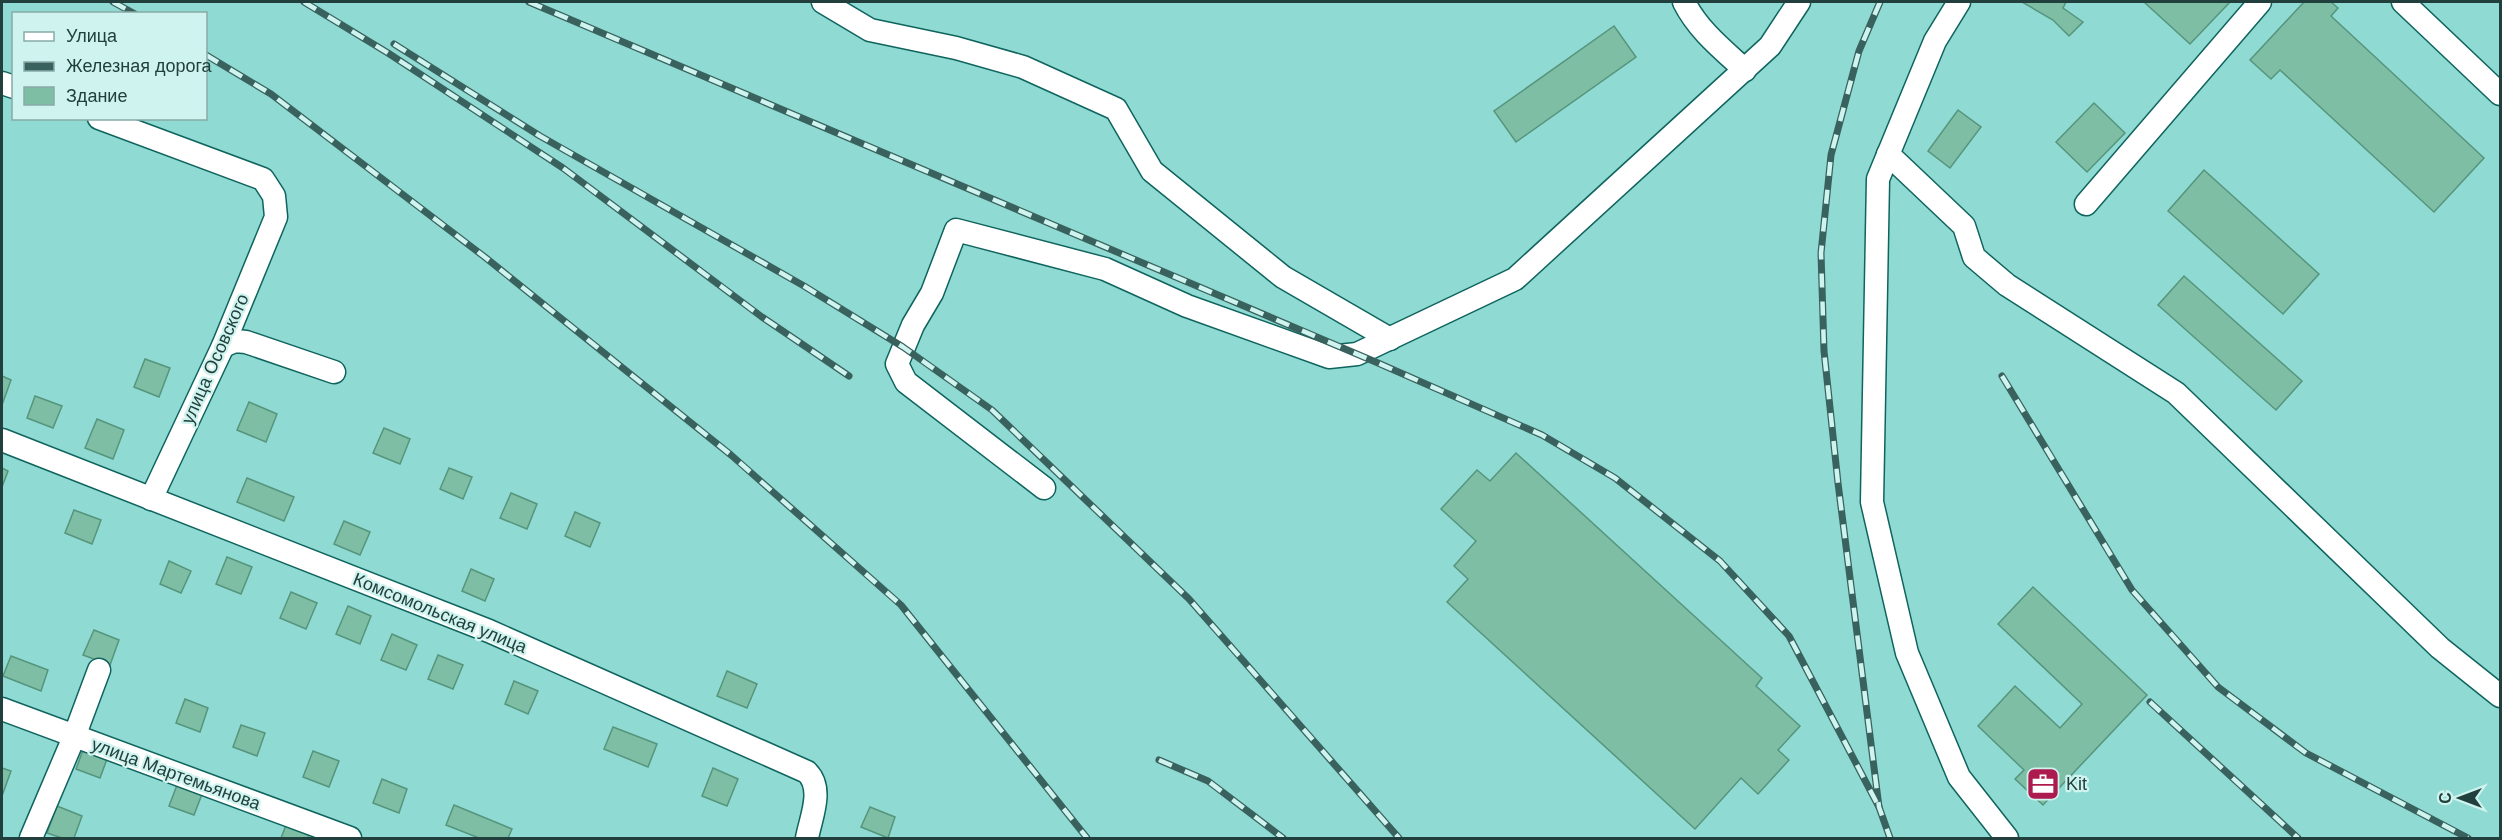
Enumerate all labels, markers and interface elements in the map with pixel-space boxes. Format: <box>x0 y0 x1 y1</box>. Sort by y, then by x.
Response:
legend <box>12 12 207 120</box>
text: Улица <box>66 26 118 46</box>
text: Железная дорога <box>66 56 213 76</box>
text: Здание <box>66 86 127 106</box>
street label: улица Осовского <box>177 291 253 427</box>
street label: Комсомольская улица <box>350 569 531 657</box>
street label: улица Мартемьянова <box>89 734 264 814</box>
office icon: Kit <box>2025 766 2061 802</box>
north arrow <box>2430 768 2490 828</box>
place label: Kit <box>2066 774 2087 794</box>
text: С <box>2437 792 2454 804</box>

